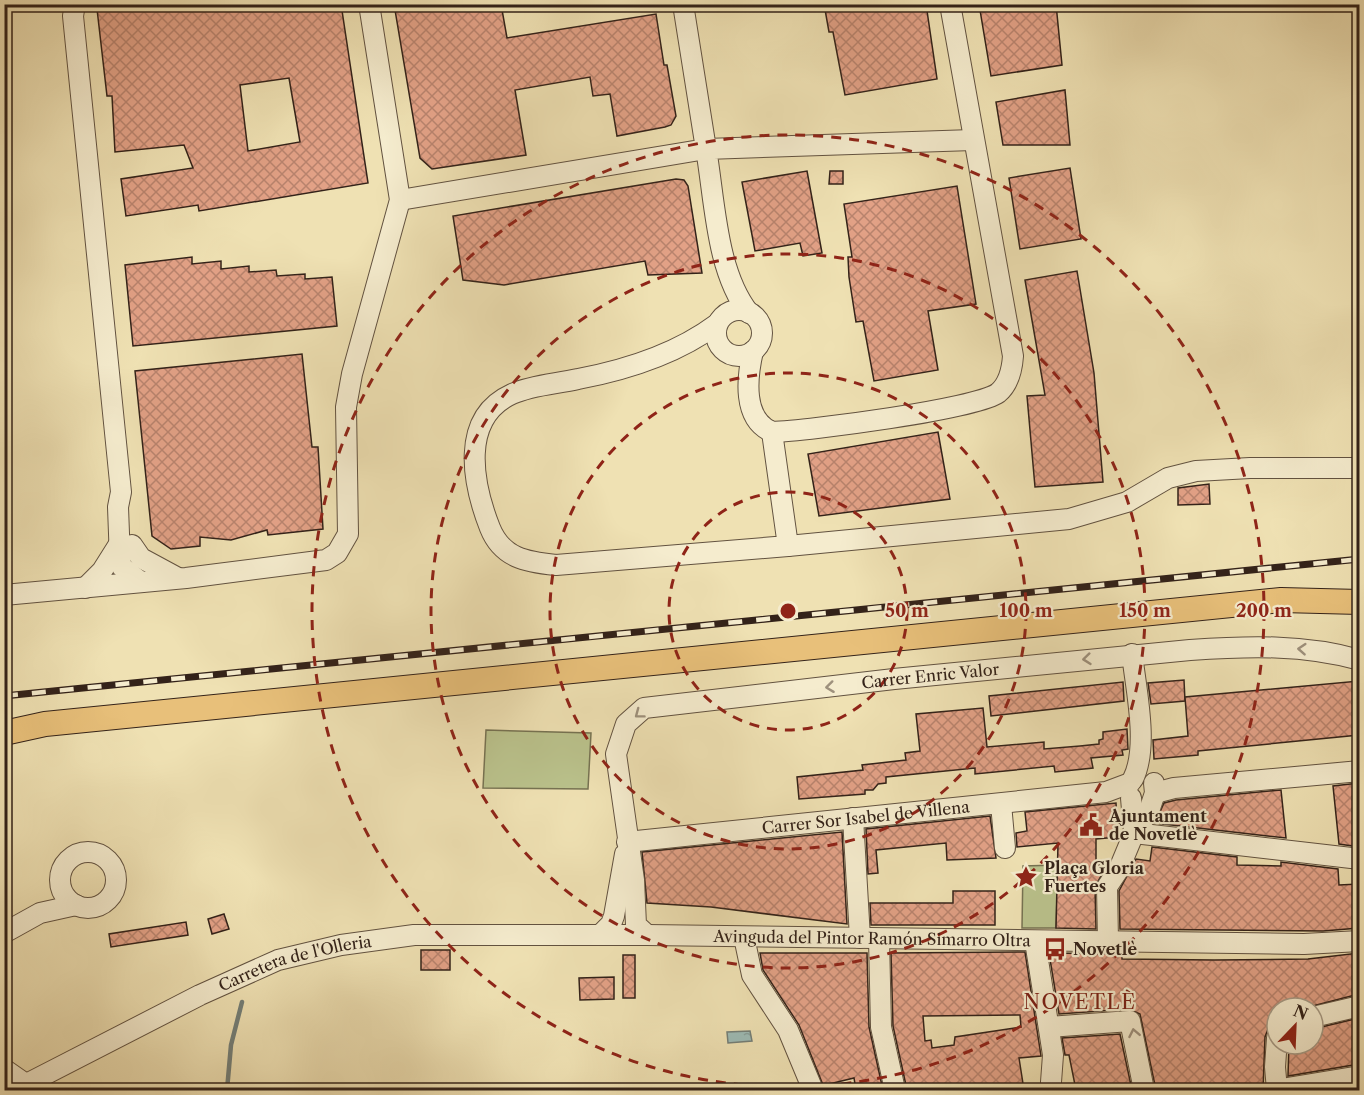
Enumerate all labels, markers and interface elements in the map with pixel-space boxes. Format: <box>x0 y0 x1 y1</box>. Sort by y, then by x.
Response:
text: 50 m <box>885 600 929 622</box>
text: 100 m <box>999 600 1053 622</box>
text: 150 m <box>1119 600 1171 622</box>
text: 200 m <box>1236 600 1292 622</box>
centre of rings <box>778 601 798 621</box>
one-way arrow <box>1298 643 1307 656</box>
one-way arrow <box>1082 652 1091 665</box>
street label: Carrer Enric Valor <box>860 659 1000 693</box>
one-way arrow <box>826 680 835 692</box>
one-way arrow <box>634 706 645 717</box>
street label: Carrer Sor Isabel de Villena <box>761 796 971 838</box>
place label: Ajuntament de Novetlè <box>1108 806 1207 844</box>
public building icon: Ajuntament de Novetlè <box>1078 812 1104 838</box>
place label: Plaça Gloria Fuertes <box>1044 858 1145 896</box>
place icon: Plaça Gloria Fuertes <box>1013 864 1039 890</box>
street label: Avinguda del Pintor Ramón Simarro Oltra <box>712 926 1032 950</box>
street label: Carretera de l'Olleria <box>215 931 373 995</box>
bus stop icon: Novetlè <box>1042 936 1068 962</box>
place label: Novetlè <box>1073 939 1137 959</box>
district label: NOVETLÈ <box>1024 989 1136 1014</box>
north arrow <box>1265 996 1325 1056</box>
text: N <box>1291 1000 1311 1024</box>
one-way arrow <box>1128 1028 1141 1038</box>

